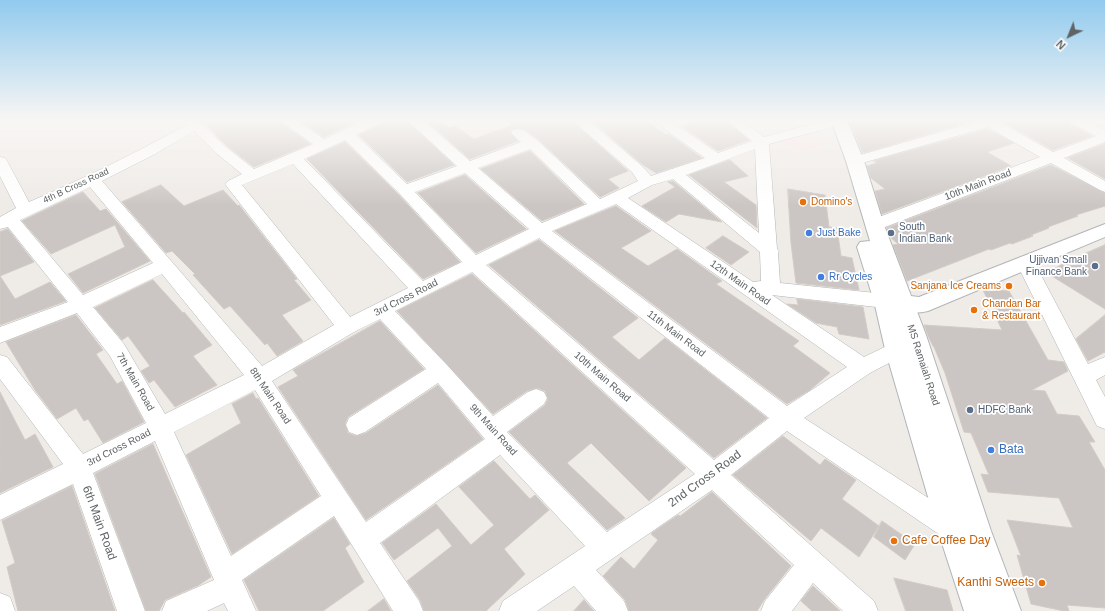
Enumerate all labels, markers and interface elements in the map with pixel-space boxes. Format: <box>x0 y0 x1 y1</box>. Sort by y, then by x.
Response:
north arrow <box>1049 16 1089 56</box>
text: N <box>1054 38 1068 52</box>
street label: 4th B Cross Road <box>42 166 110 206</box>
street label: 10th Main Road <box>943 167 1013 203</box>
place label: Domino's <box>811 196 852 208</box>
marker: Domino's <box>798 197 808 207</box>
place label: South Indian Bank <box>899 221 952 244</box>
place label: Just Bake <box>817 227 861 239</box>
marker: Just Bake <box>804 228 814 238</box>
marker: South Indian Bank <box>886 228 896 238</box>
place label: Ujjivan Small Finance Bank <box>1026 254 1087 278</box>
street label: 12th Main Road <box>708 258 772 308</box>
marker: Ujjivan Small Finance Bank <box>1090 261 1100 271</box>
place label: Rr Cycles <box>829 271 872 283</box>
marker: Rr Cycles <box>816 272 826 282</box>
street label: 3rd Cross Road <box>372 277 440 319</box>
place label: Sanjana Ice Creams <box>910 280 1001 292</box>
marker: Sanjana Ice Creams <box>1004 281 1014 291</box>
place label: Chandan Bar & Restaurant <box>982 298 1041 322</box>
marker: Chandan Bar & Restaurant <box>969 305 979 315</box>
street label: 11th Main Road <box>644 308 708 360</box>
street label: MS Ramaiah Road <box>904 323 942 407</box>
street label: 10th Main Road <box>571 349 633 405</box>
street label: 7th Main Road <box>114 351 156 413</box>
street label: 8th Main Road <box>247 366 293 426</box>
street label: 9th Main Road <box>467 402 519 458</box>
place label: HDFC Bank <box>978 404 1031 416</box>
marker: HDFC Bank <box>965 405 975 415</box>
street label: 3rd Cross Road <box>85 427 153 469</box>
place label: Bata <box>999 443 1024 457</box>
marker: Bata <box>986 445 996 455</box>
street label: 2nd Cross Road <box>666 448 744 510</box>
street label: 6th Main Road <box>79 484 119 562</box>
place label: Cafe Coffee Day <box>902 534 990 548</box>
marker: Cafe Coffee Day <box>889 536 899 546</box>
place label: Kanthi Sweets <box>957 576 1034 590</box>
marker: Kanthi Sweets <box>1037 578 1047 588</box>

